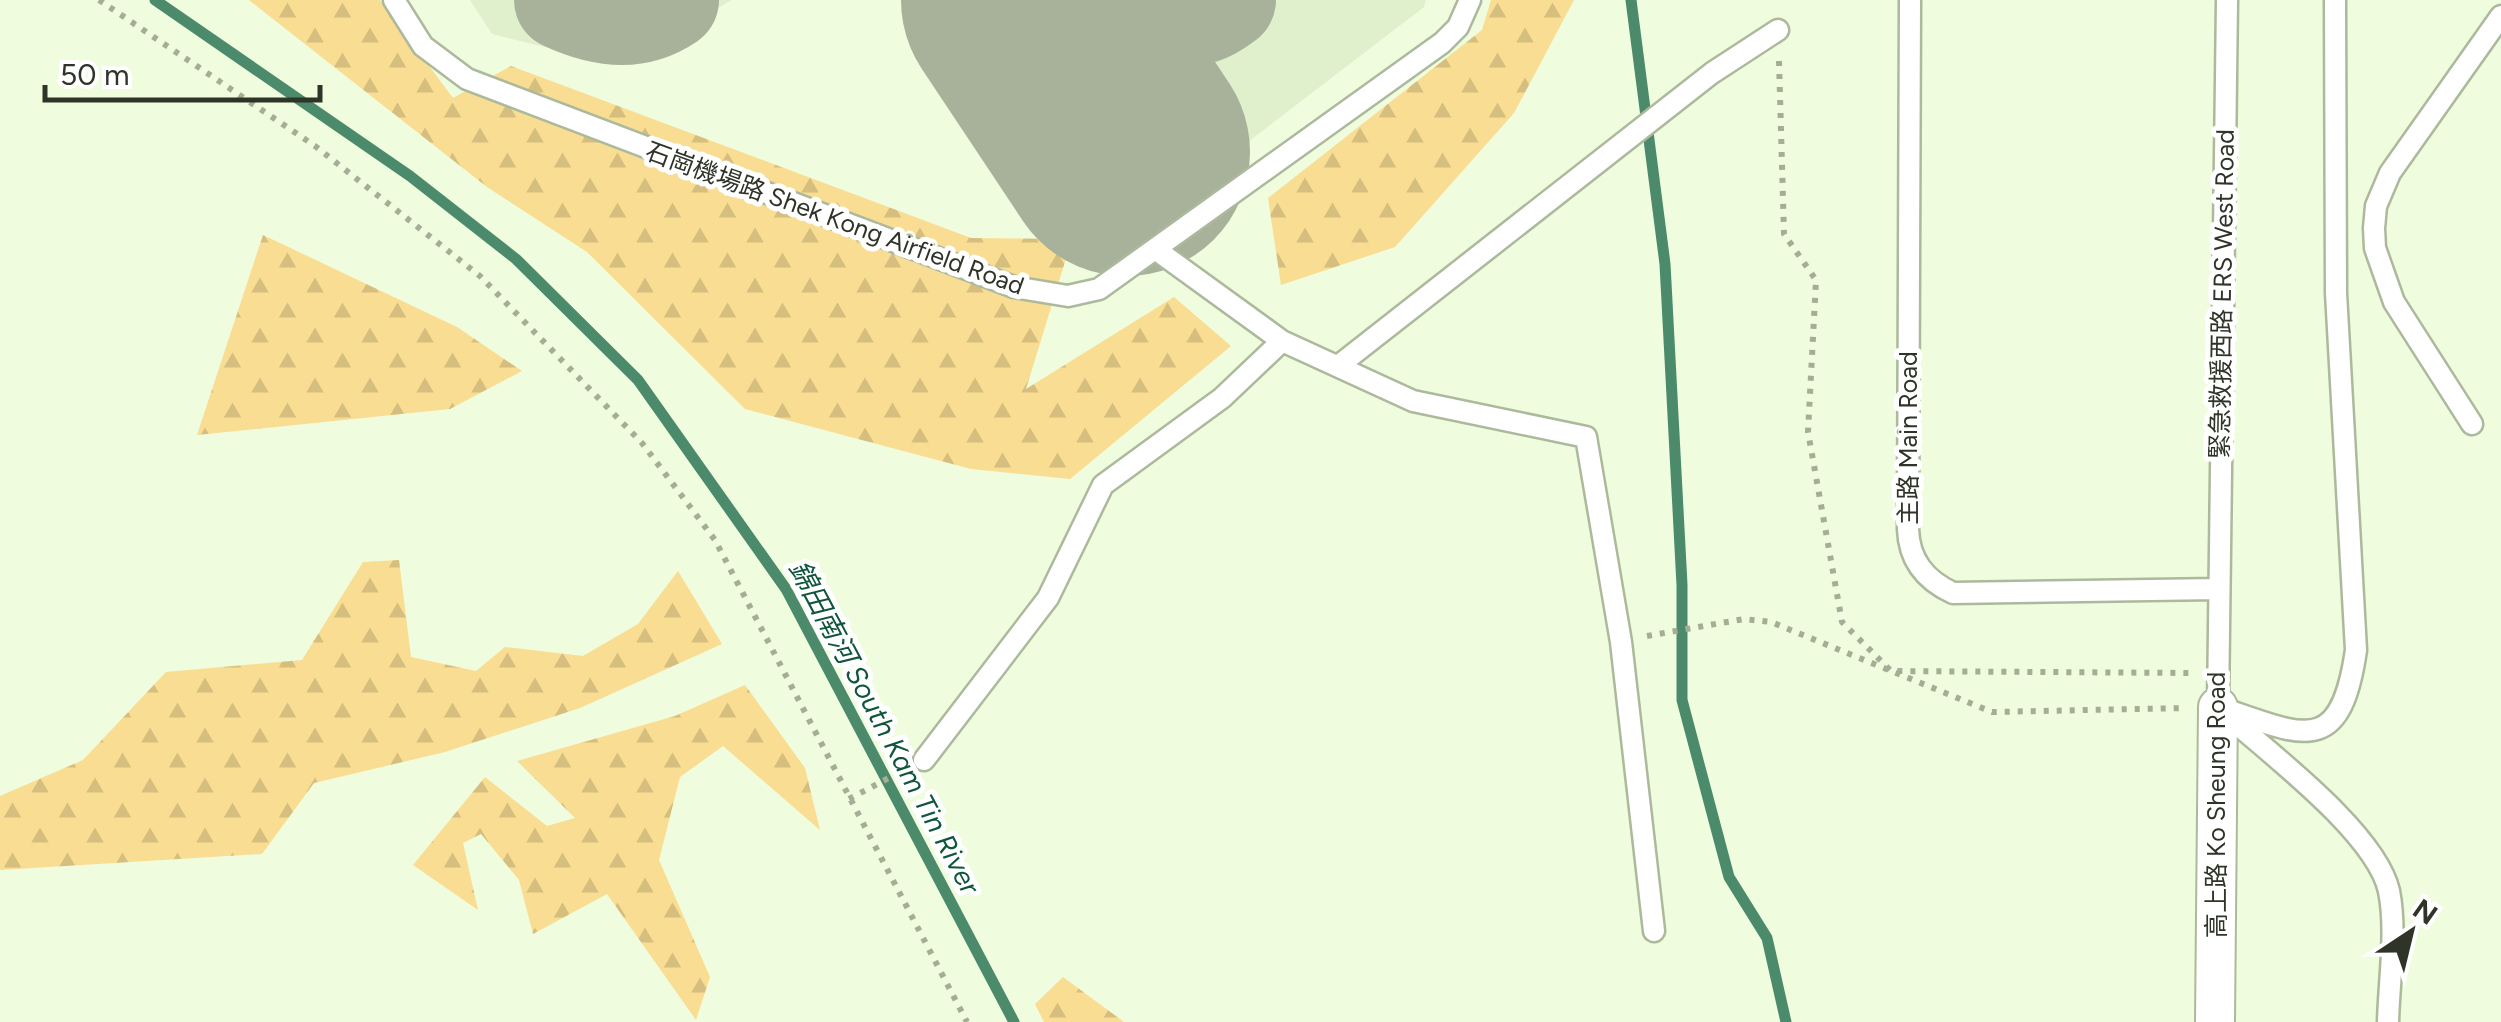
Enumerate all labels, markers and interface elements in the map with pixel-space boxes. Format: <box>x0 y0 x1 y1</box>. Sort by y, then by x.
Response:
scale bar <box>45 40 320 102</box>
text: 50 m <box>60 56 129 93</box>
street label: 緊急救援西路 ERS West Road <box>2204 129 2240 459</box>
street label: 石崗機場路 Shek Kong Airfield Road <box>642 135 1028 301</box>
street label: 主路 Main Road <box>1893 351 1923 525</box>
water label: 錦田南河 South Kam Tin River <box>782 554 988 901</box>
street label: 高上路 Ko Sheung Road <box>2201 672 2231 938</box>
north arrow <box>2361 882 2461 982</box>
text: N <box>2407 891 2444 932</box>

